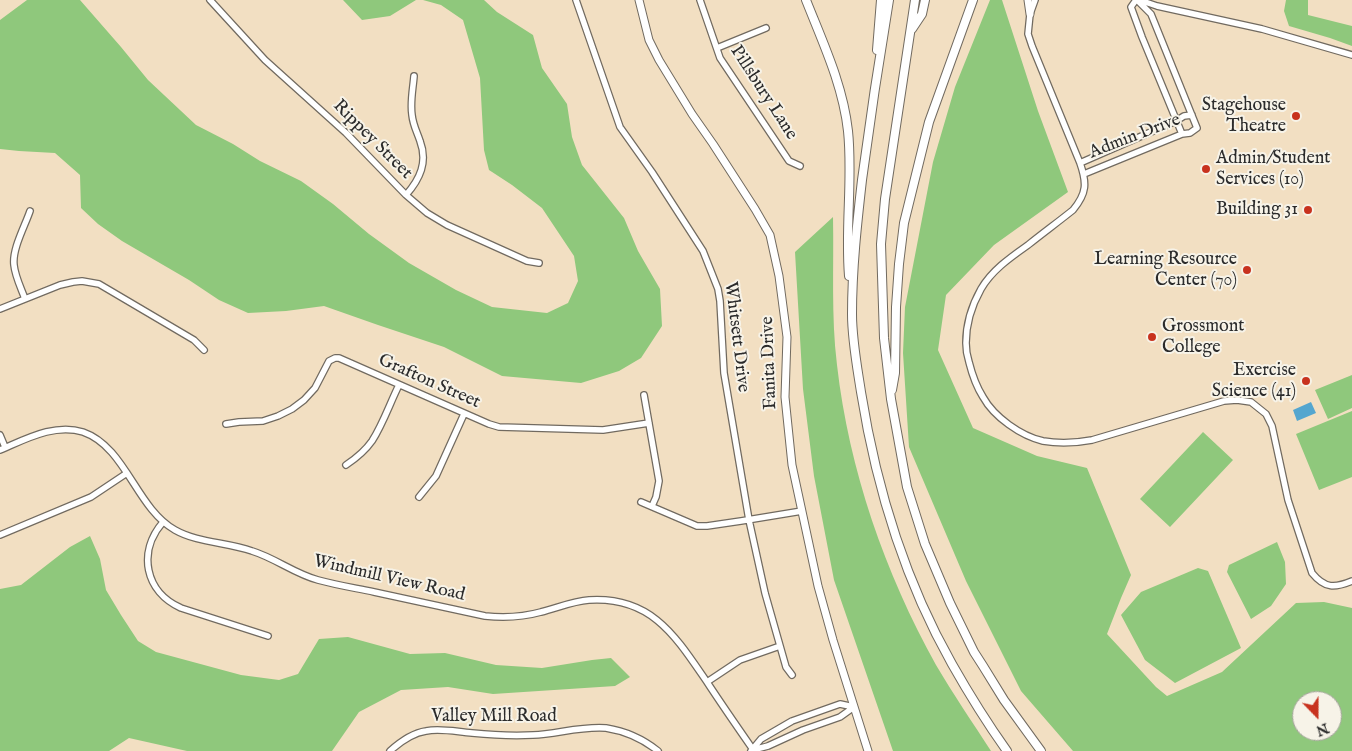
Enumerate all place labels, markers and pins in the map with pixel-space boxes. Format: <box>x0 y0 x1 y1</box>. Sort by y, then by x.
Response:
place label: Stagehouse Theatre <box>1202 95 1286 138</box>
marker: Stagehouse Theatre <box>1290 110 1302 122</box>
place label: Admin/Student Services (10) <box>1216 148 1331 190</box>
marker: Admin/Student Services (10) <box>1200 163 1212 175</box>
place label: Building 31 <box>1216 199 1298 221</box>
marker: Building 31 <box>1302 204 1314 216</box>
place label: Learning Resource Center (70) <box>1094 249 1237 292</box>
marker: Learning Resource Center (70) <box>1241 264 1253 276</box>
place label: Grossmont College <box>1162 316 1244 358</box>
marker: Grossmont College <box>1146 331 1158 343</box>
place label: Exercise Science (41) <box>1212 360 1296 402</box>
marker: Exercise Science (41) <box>1300 375 1312 387</box>

